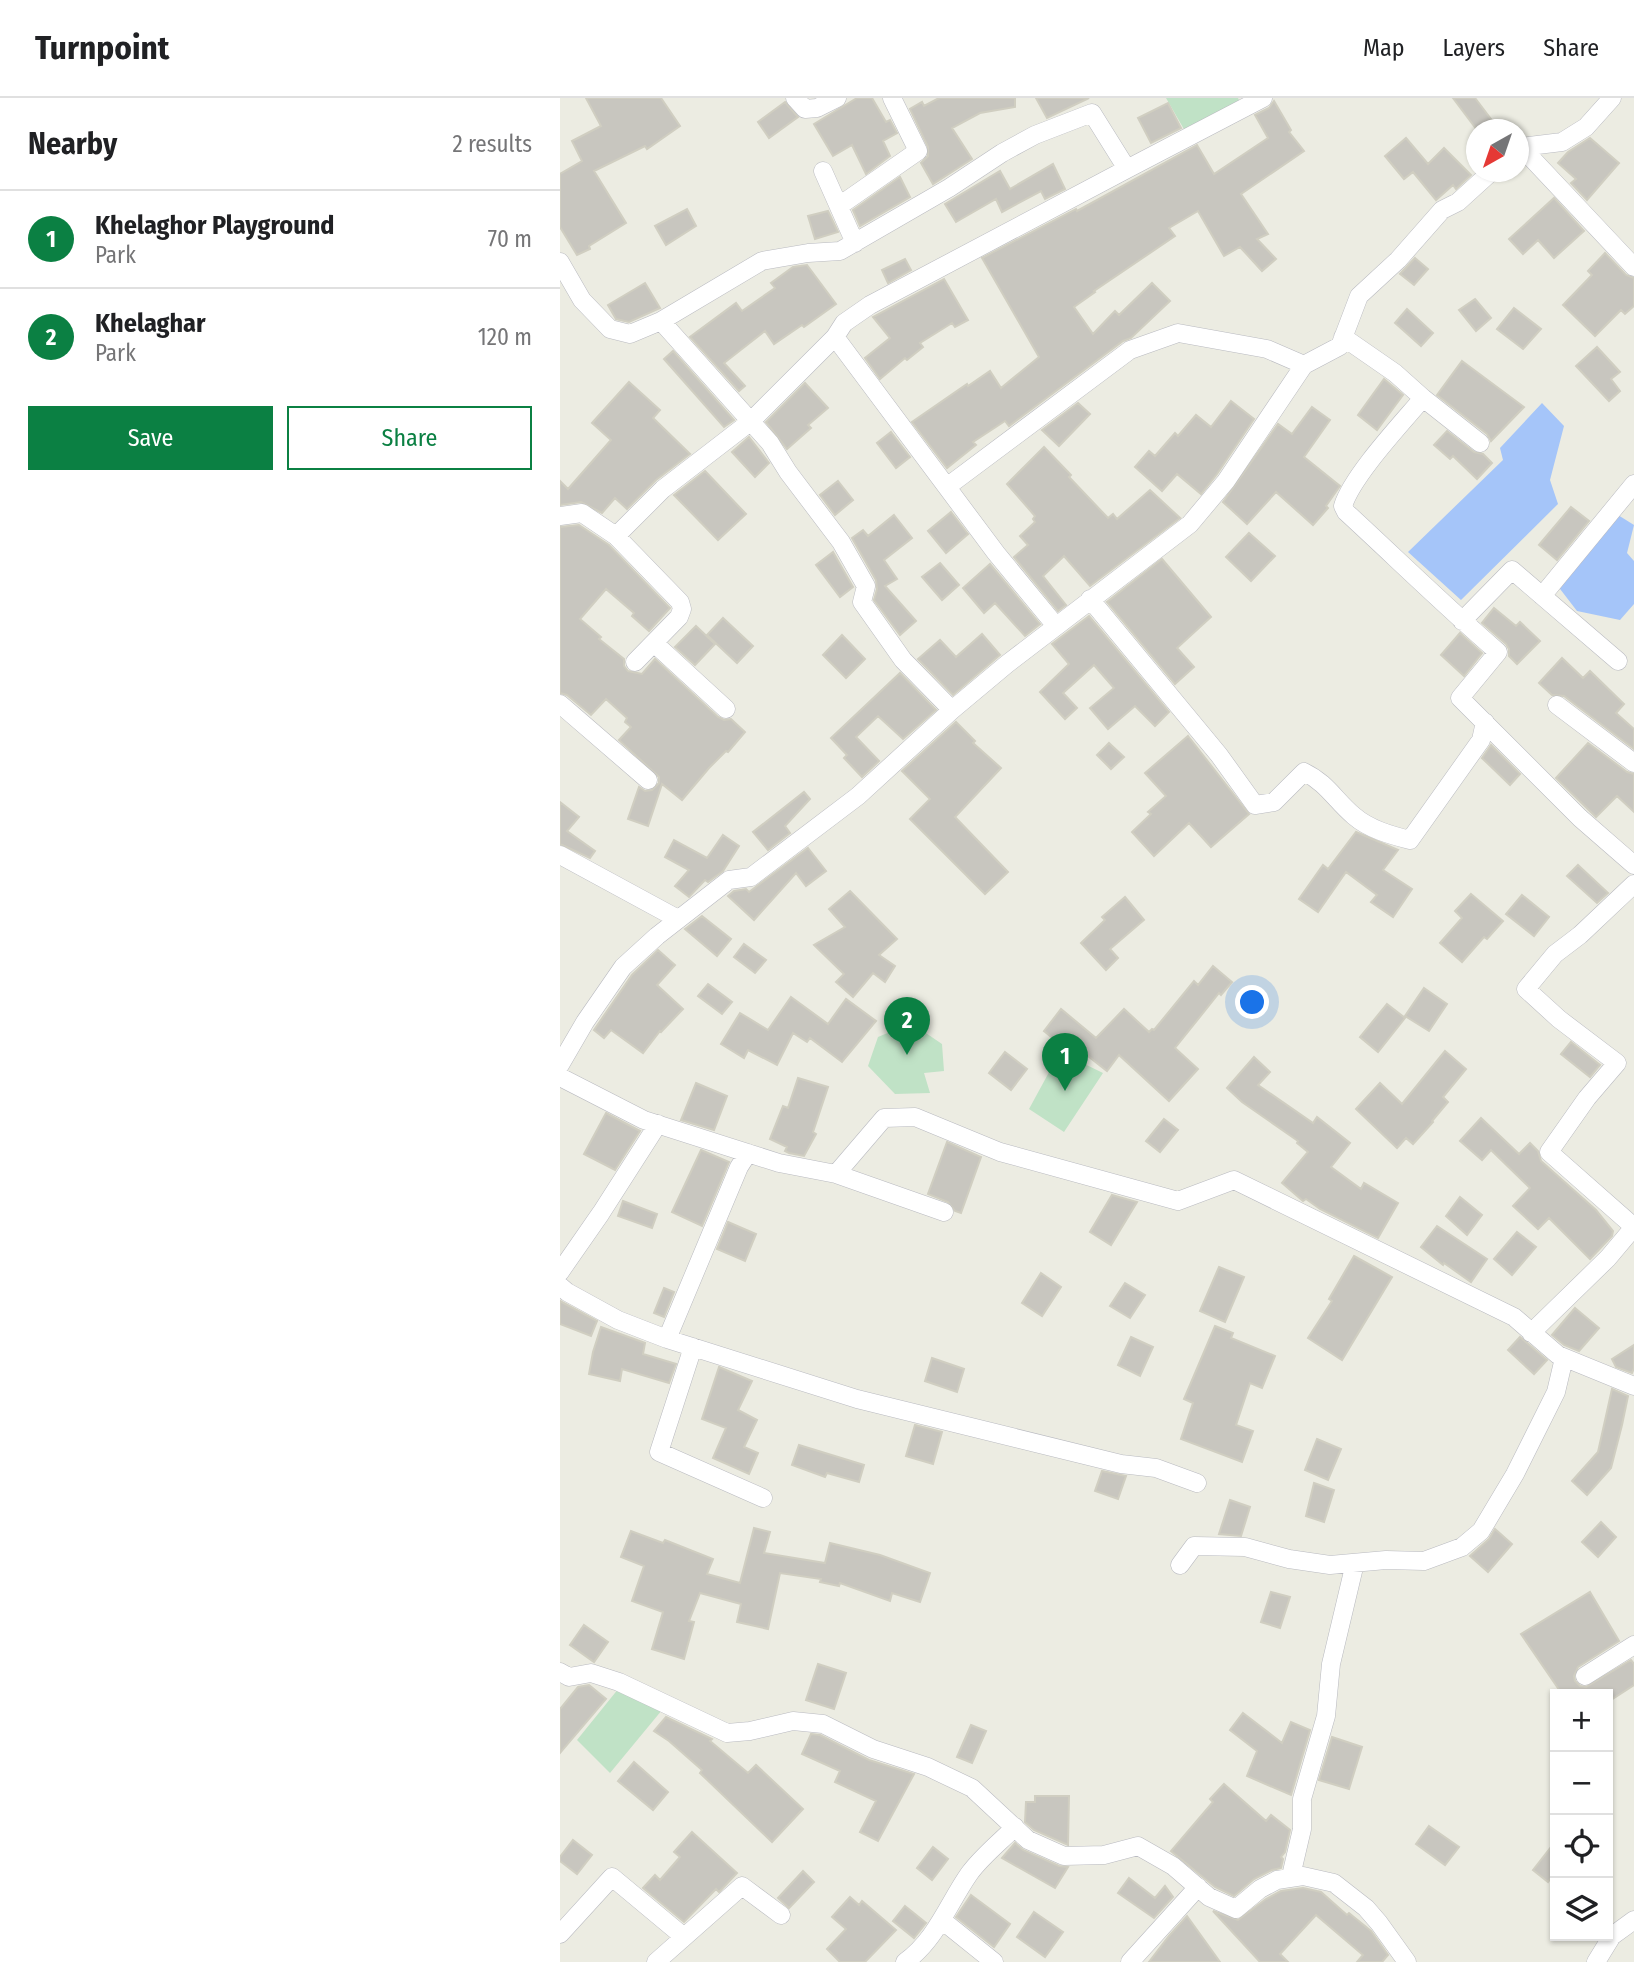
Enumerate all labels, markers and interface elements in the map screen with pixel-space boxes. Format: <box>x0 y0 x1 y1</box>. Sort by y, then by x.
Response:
text: Turnpoint <box>35 28 169 68</box>
text: Map <box>1363 34 1405 62</box>
text: Layers <box>1443 34 1505 62</box>
text: Share <box>1543 34 1599 62</box>
north arrow <box>1466 119 1529 182</box>
text: Nearby <box>28 126 117 162</box>
text: 2 results <box>452 130 532 158</box>
text: Khelaghor Playground <box>95 210 334 241</box>
text: 1 <box>46 225 56 253</box>
text: 70 m <box>488 225 532 253</box>
text: Park <box>95 241 136 269</box>
text: Khelaghar <box>95 308 206 339</box>
text: 2 <box>46 323 56 351</box>
text: 120 m <box>478 323 532 351</box>
text: Park <box>95 339 136 367</box>
button: Save <box>28 406 273 470</box>
button: Share <box>287 406 532 470</box>
your location <box>1235 985 1269 1019</box>
pin: 2 <box>884 997 930 1055</box>
pin: 1 <box>1042 1033 1088 1091</box>
map controls <box>1550 1689 1613 1941</box>
button: + <box>1550 1689 1613 1752</box>
button: − <box>1550 1752 1613 1815</box>
button: locate <box>1550 1815 1613 1878</box>
button: layers <box>1550 1878 1613 1941</box>

